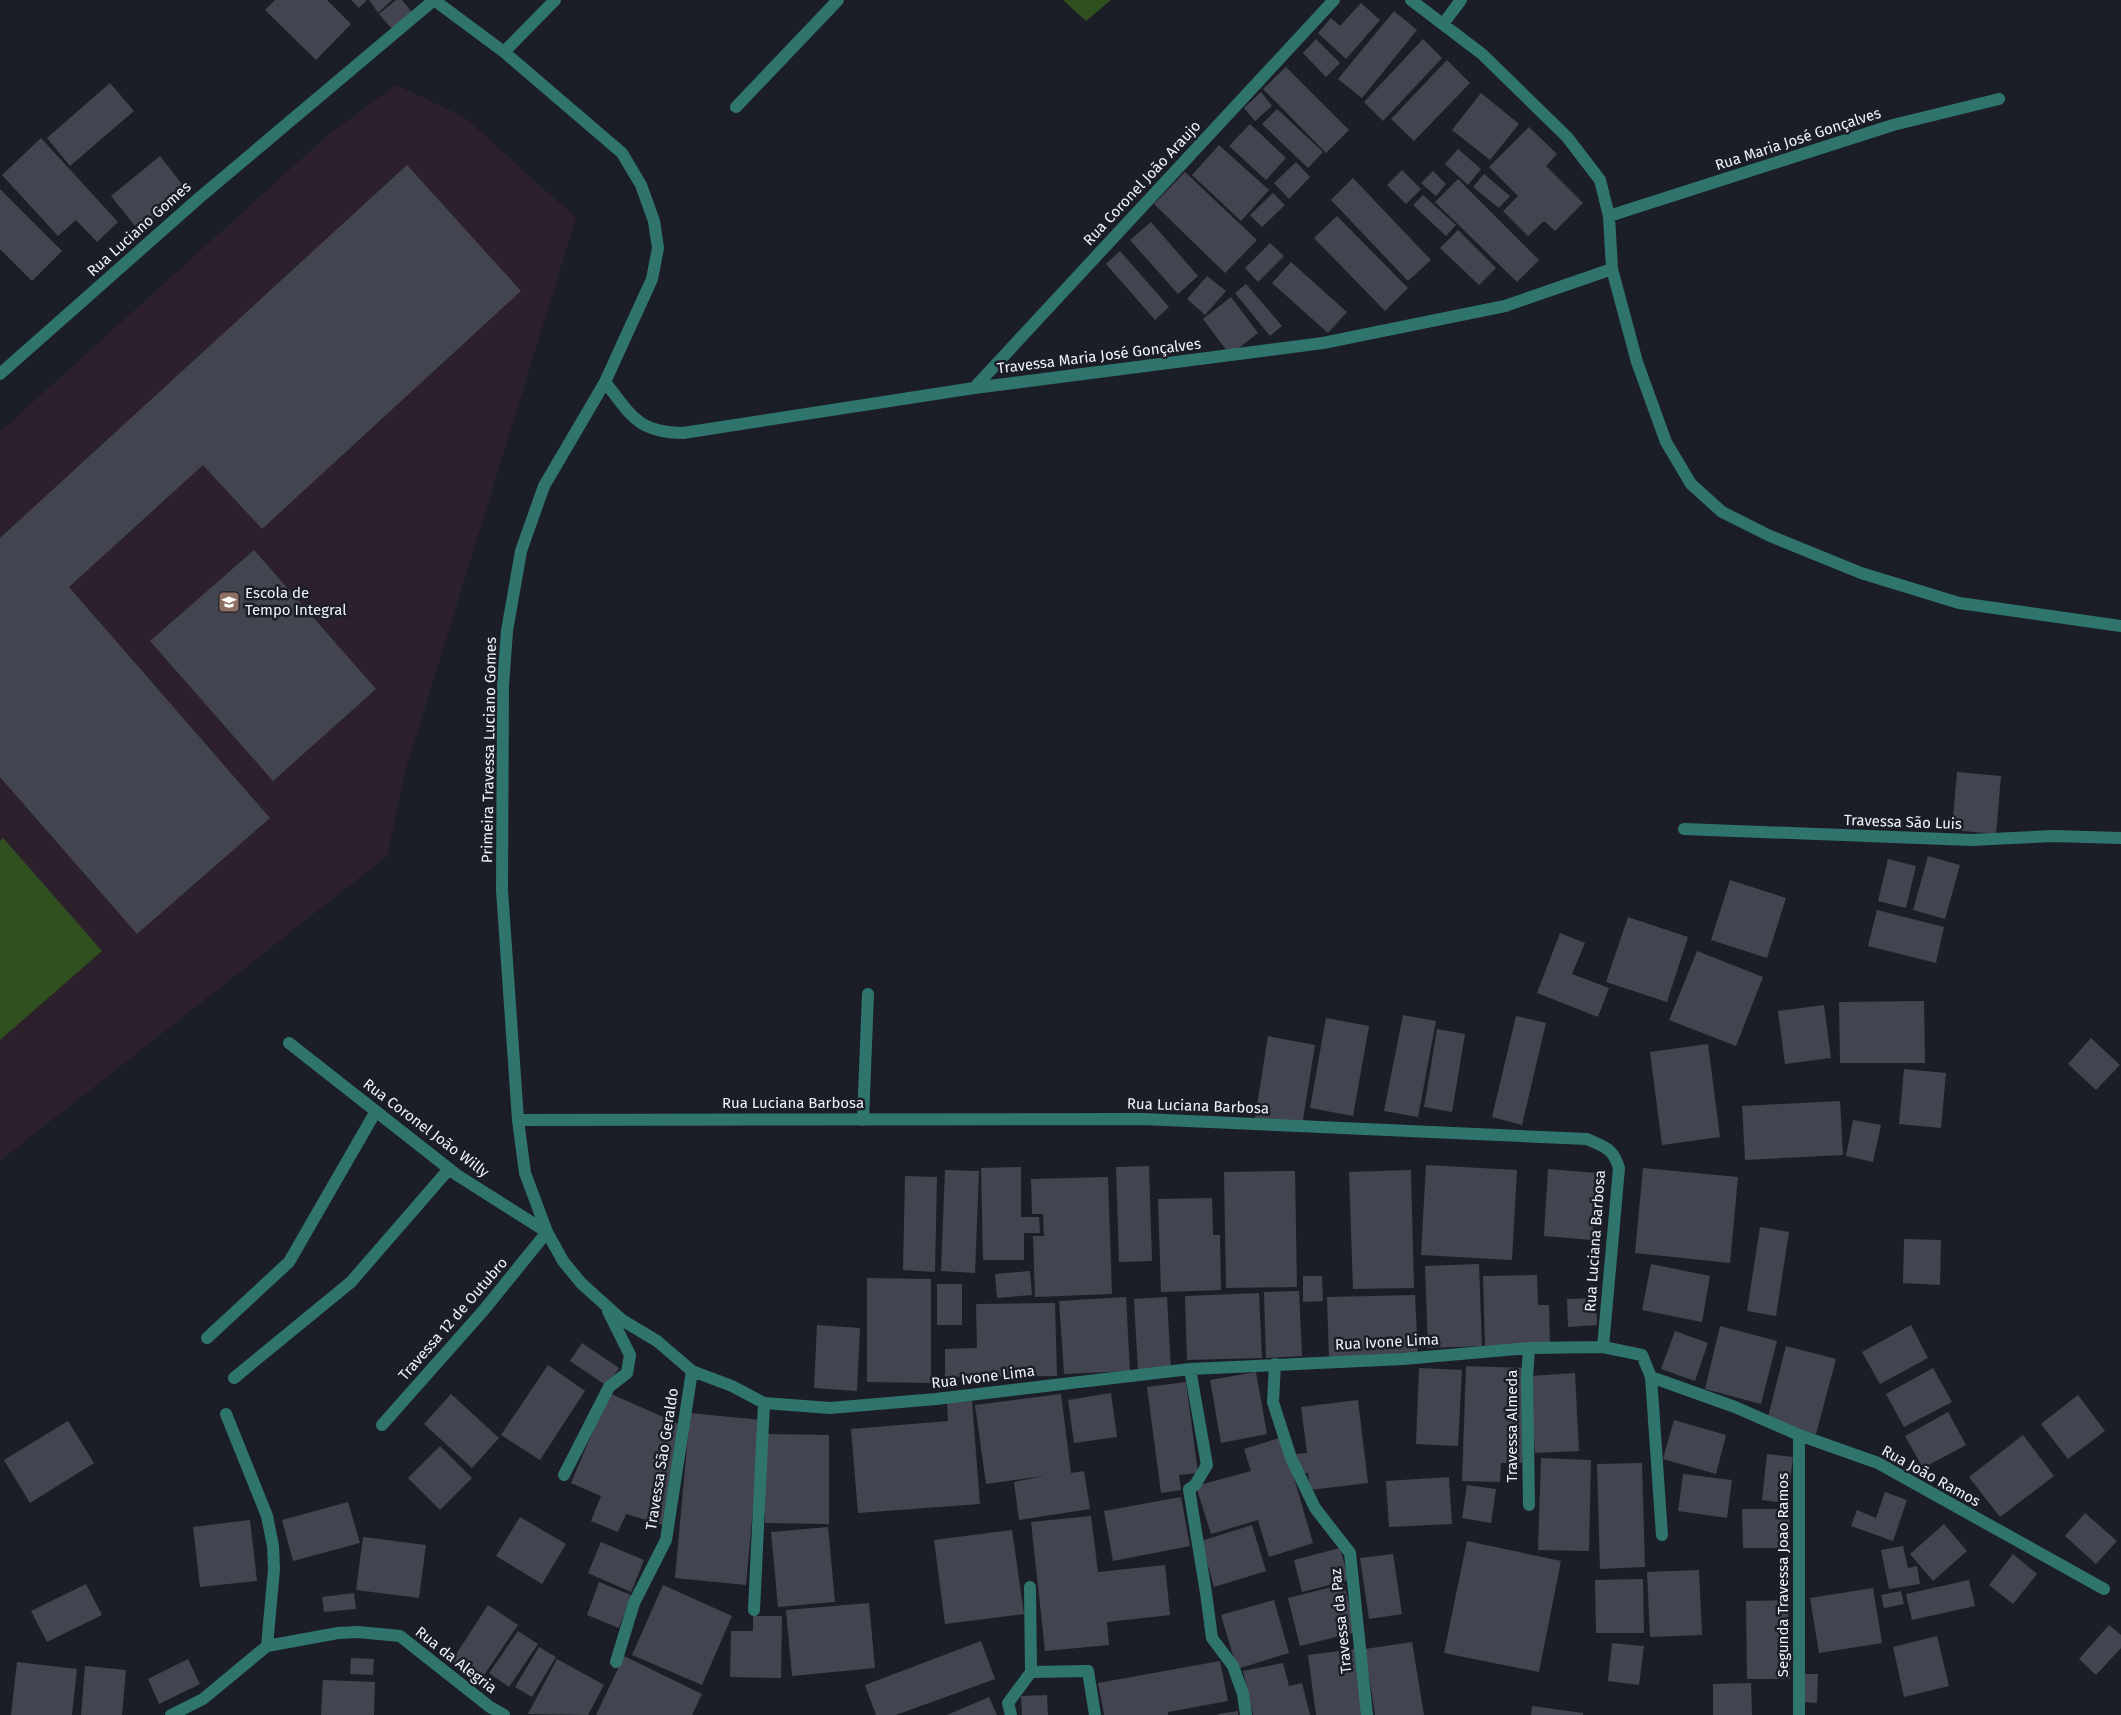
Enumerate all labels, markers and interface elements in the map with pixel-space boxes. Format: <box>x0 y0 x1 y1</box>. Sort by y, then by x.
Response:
street label: Rua Maria José Gonçalves <box>1713 104 1883 174</box>
street label: Rua Coronel João Araujo <box>1079 117 1205 249</box>
street label: Rua Luciano Gomes <box>83 178 195 280</box>
street label: Travessa Maria José Gonçalves <box>996 335 1202 377</box>
place label: Escola de Tempo Integral <box>245 584 347 619</box>
school or university icon: Escola de Tempo Integral <box>217 590 241 614</box>
street label: Primeira Travessa Luciano Gomes <box>478 637 500 863</box>
street label: Travessa São Luis <box>1844 811 1962 833</box>
street label: Rua Coronel João Willy <box>360 1075 493 1182</box>
street label: Rua Luciana Barbosa <box>722 1094 864 1112</box>
street label: Rua Luciana Barbosa <box>1127 1095 1269 1117</box>
street label: Rua Luciana Barbosa <box>1581 1169 1609 1313</box>
street label: Travessa 12 de Outubro <box>395 1254 511 1384</box>
street label: Rua Ivone Lima <box>1335 1330 1439 1354</box>
street label: Rua Ivone Lima <box>930 1362 1036 1392</box>
street label: Travessa Almeda <box>1503 1370 1521 1483</box>
street label: Travessa São Geraldo <box>642 1387 682 1531</box>
street label: Rua João Ramos <box>1879 1442 1983 1510</box>
street label: Segunda Travessa Joao Ramos <box>1774 1473 1792 1677</box>
street label: Travessa da Paz <box>1326 1567 1355 1674</box>
street label: Rua da Alegria <box>412 1623 500 1697</box>

